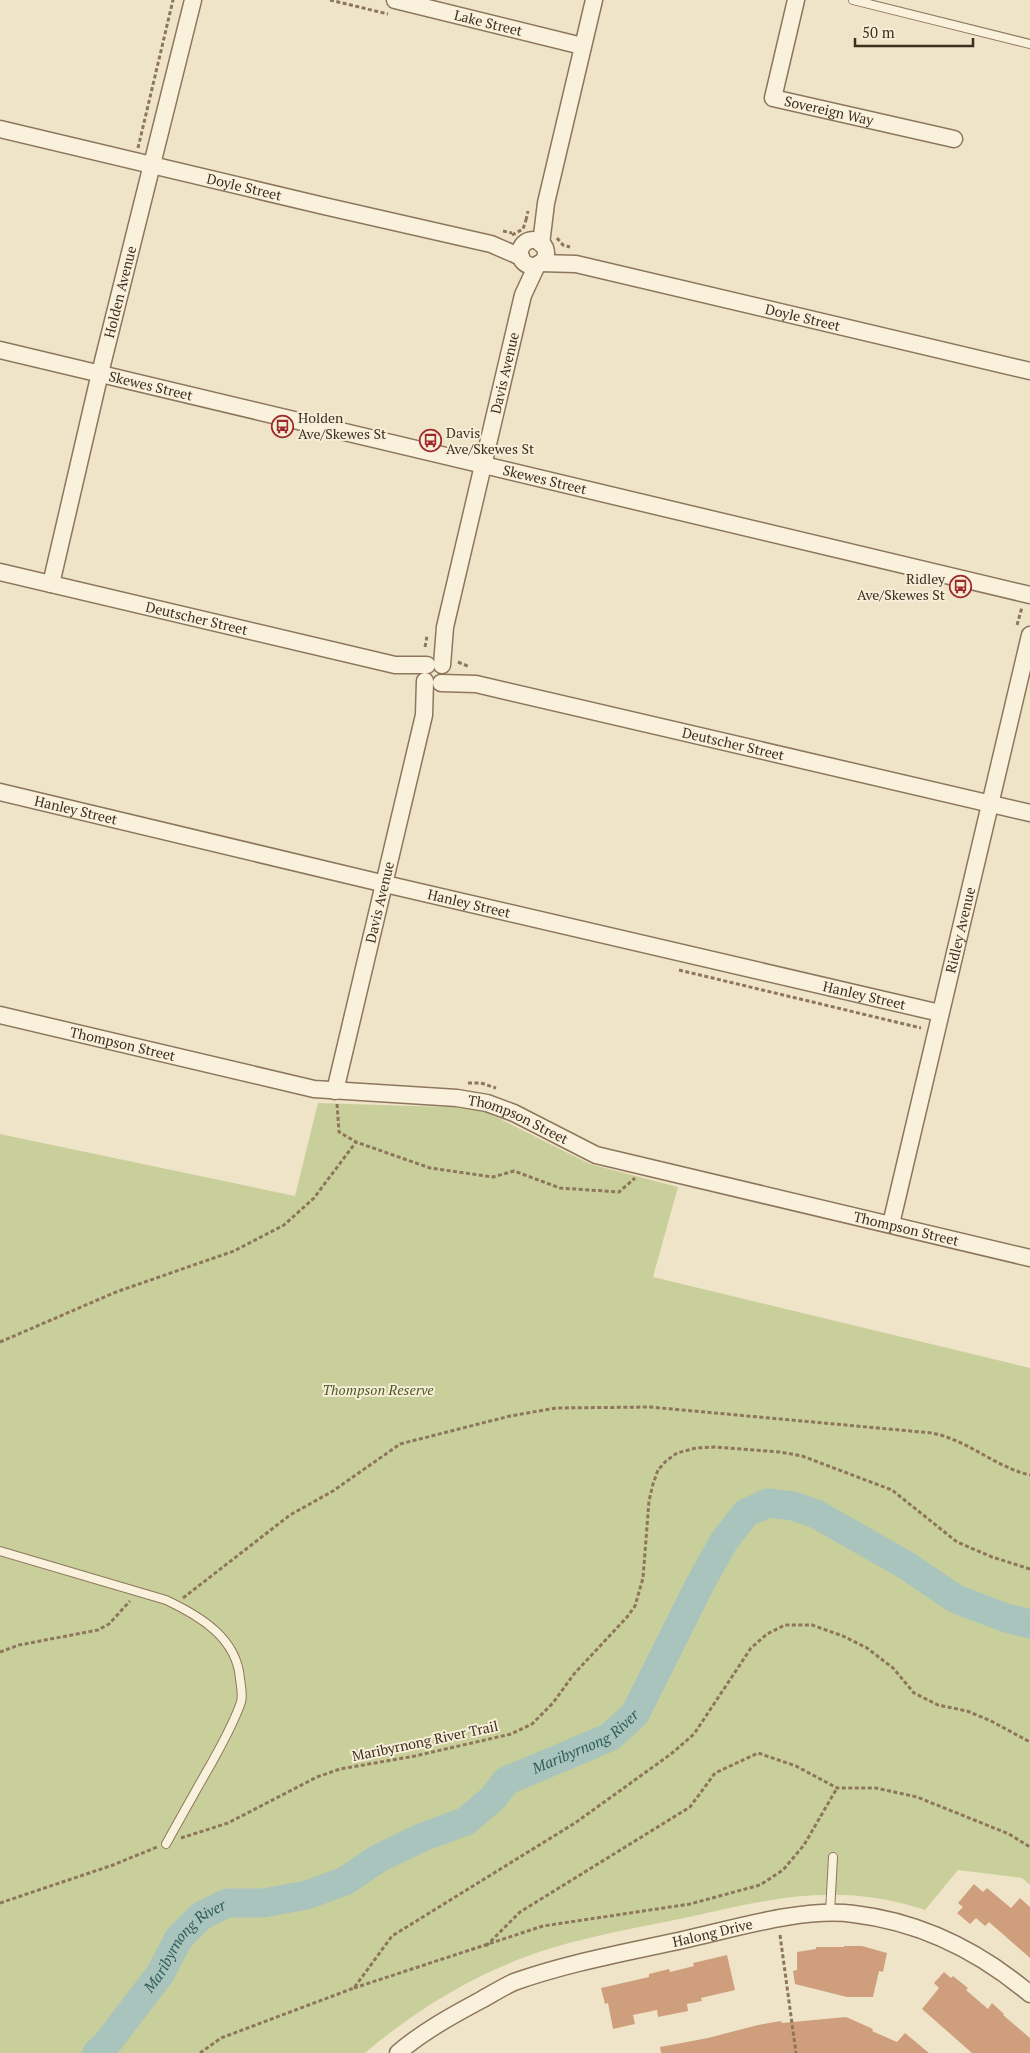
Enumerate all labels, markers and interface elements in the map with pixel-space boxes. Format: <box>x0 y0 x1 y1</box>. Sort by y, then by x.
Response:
street label: Lake Street <box>452 5 525 40</box>
scale bar <box>855 15 972 47</box>
text: 50 m <box>862 22 895 42</box>
street label: Sovereign Way <box>783 91 876 130</box>
street label: Doyle Street <box>205 168 285 205</box>
street label: Holden Avenue <box>99 244 140 340</box>
street label: Doyle Street <box>763 299 843 335</box>
street label: Davis Avenue <box>485 330 523 416</box>
street label: Skewes Street <box>107 366 196 405</box>
place label: Holden Ave/Skewes St <box>298 408 387 443</box>
bus stop icon: Holden Ave/Skewes St <box>270 414 294 438</box>
place label: Davis Ave/Skewes St <box>446 423 535 458</box>
bus stop icon: Davis Ave/Skewes St <box>418 429 442 453</box>
street label: Skewes Street <box>501 460 590 498</box>
place label: Ridley Ave/Skewes St <box>857 569 946 604</box>
bus stop icon: Ridley Ave/Skewes St <box>949 575 973 599</box>
street label: Deutscher Street <box>144 597 250 639</box>
street label: Deutscher Street <box>680 722 787 765</box>
street label: Hanley Street <box>33 791 120 829</box>
street label: Davis Avenue <box>360 859 398 945</box>
street label: Hanley Street <box>426 884 513 922</box>
street label: Ridley Avenue <box>941 885 979 975</box>
street label: Hanley Street <box>821 976 909 1014</box>
street label: Thompson Street <box>68 1022 178 1065</box>
street label: Thompson Street <box>467 1090 572 1149</box>
street label: Thompson Street <box>852 1206 962 1250</box>
park label: Thompson Reserve <box>322 1380 434 1399</box>
water label: Maribyrnong River <box>528 1704 643 1778</box>
street label: Maribyrnong River Trail <box>350 1716 500 1765</box>
water label: Maribyrnong River <box>138 1894 230 1997</box>
street label: Halong Drive <box>671 1914 754 1951</box>

